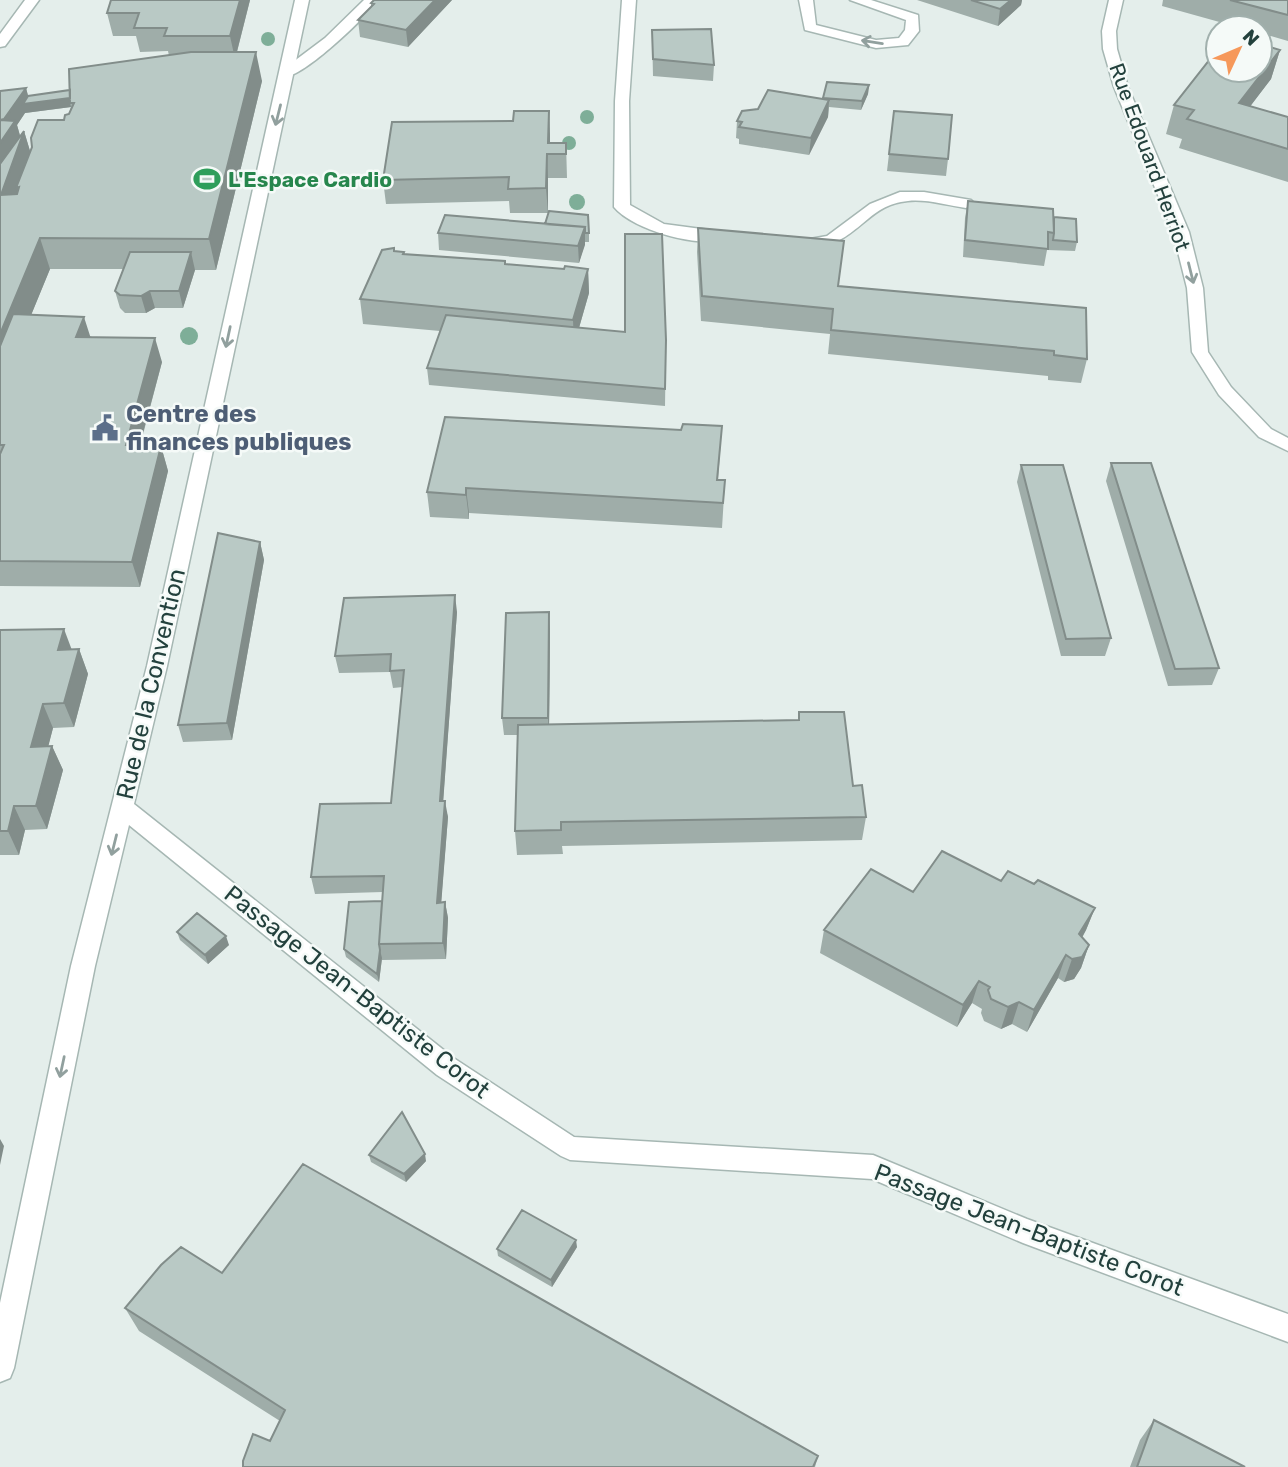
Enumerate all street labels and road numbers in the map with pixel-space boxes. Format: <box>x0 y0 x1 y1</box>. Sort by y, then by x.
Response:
street label: Rue Edouard Herriot <box>1104 60 1196 254</box>
street label: Rue de la Convention <box>111 566 191 802</box>
street label: Passage Jean-Baptiste Corot <box>219 880 495 1104</box>
street label: Passage Jean-Baptiste Corot <box>870 1158 1188 1302</box>

